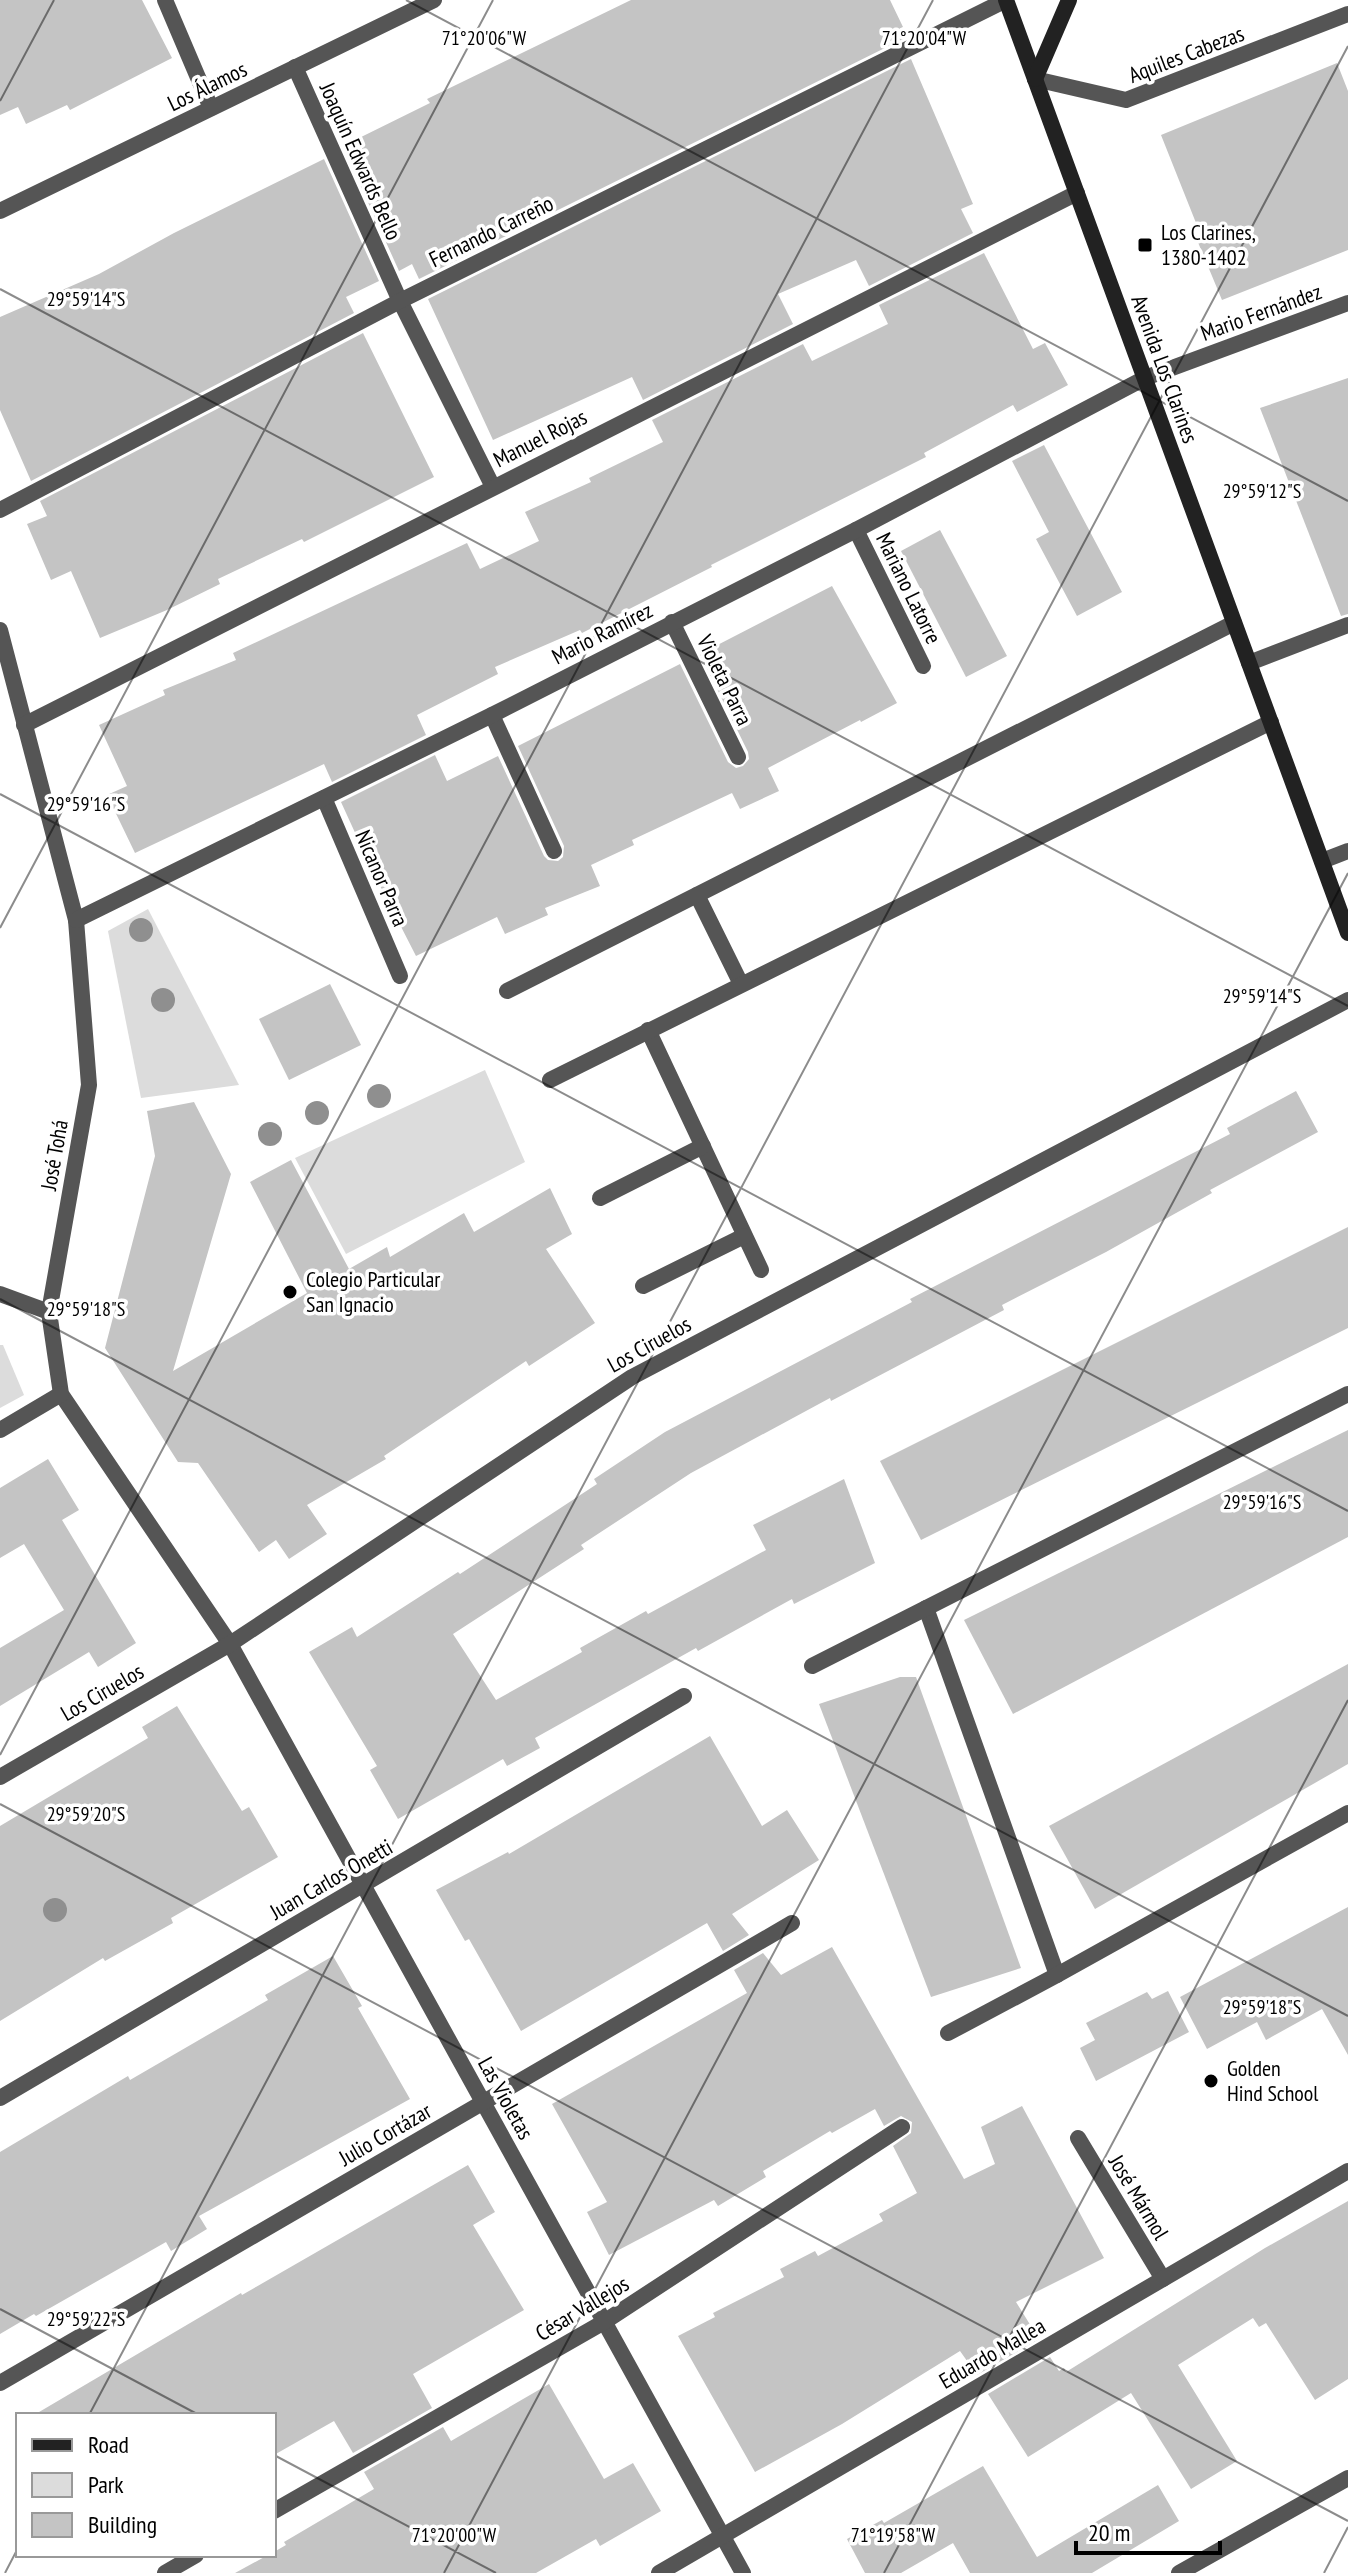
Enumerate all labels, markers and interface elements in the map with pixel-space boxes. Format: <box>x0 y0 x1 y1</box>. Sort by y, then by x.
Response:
street label: Aquiles Cabezas <box>1124 19 1248 89</box>
text: 71°20'06"W <box>442 25 527 51</box>
text: 71°20'04"W <box>882 25 967 51</box>
street label: Los Álamos <box>163 55 251 117</box>
street label: Joaquín Edwards Bello <box>313 77 408 244</box>
street label: Fernando Carreño <box>424 189 558 273</box>
place label: Los Clarines, 1380-1402 <box>1161 218 1256 271</box>
marker: Los Clarines, 1380-1402 <box>1136 236 1154 254</box>
street label: Mario Fernández <box>1197 277 1325 347</box>
text: 29°59'14"S <box>47 286 125 312</box>
street label: Avenida Los Clarines <box>1125 291 1205 447</box>
street label: Manuel Rojas <box>489 403 591 473</box>
text: 29°59'12"S <box>1223 478 1301 504</box>
street label: Mariano Latorre <box>870 528 948 648</box>
street label: Mario Ramírez <box>547 596 657 670</box>
street label: Violeta Parra <box>691 629 759 730</box>
text: 29°59'16"S <box>47 791 125 817</box>
street label: Nicanor Parra <box>349 826 415 930</box>
text: 29°59'14"S <box>1223 983 1301 1009</box>
street label: José Tohá <box>34 1118 74 1193</box>
place label: Colegio Particular San Ignacio <box>306 1265 440 1318</box>
marker: Colegio Particular San Ignacio <box>281 1283 299 1301</box>
text: 29°59'18"S <box>47 1296 125 1322</box>
street label: Los Ciruelos <box>602 1310 696 1378</box>
text: 29°59'16"S <box>1223 1489 1301 1515</box>
street label: Los Ciruelos <box>55 1657 149 1727</box>
text: 29°59'20"S <box>47 1801 125 1827</box>
street label: Juan Carlos Onetti <box>264 1833 397 1926</box>
text: 29°59'18"S <box>1223 1994 1301 2020</box>
street label: Las Violetas <box>472 2052 540 2144</box>
place label: Golden Hind School <box>1227 2054 1319 2107</box>
marker: Golden Hind School <box>1202 2072 1220 2090</box>
street label: Julio Cortázar <box>333 2096 436 2172</box>
street label: José Mármol <box>1102 2149 1176 2245</box>
street label: César Vallejos <box>530 2269 634 2347</box>
text: 29°59'22"S <box>47 2306 125 2332</box>
street label: Eduardo Mallea <box>934 2311 1050 2395</box>
legend <box>16 2413 276 2557</box>
text: Road <box>88 2429 129 2460</box>
text: Park <box>88 2469 124 2500</box>
scale bar <box>1076 2505 1220 2555</box>
text: Building <box>88 2509 157 2540</box>
text: 20 m <box>1088 2517 1130 2548</box>
text: 71°20'00"W <box>412 2522 497 2548</box>
text: 71°19'58"W <box>851 2522 936 2548</box>

